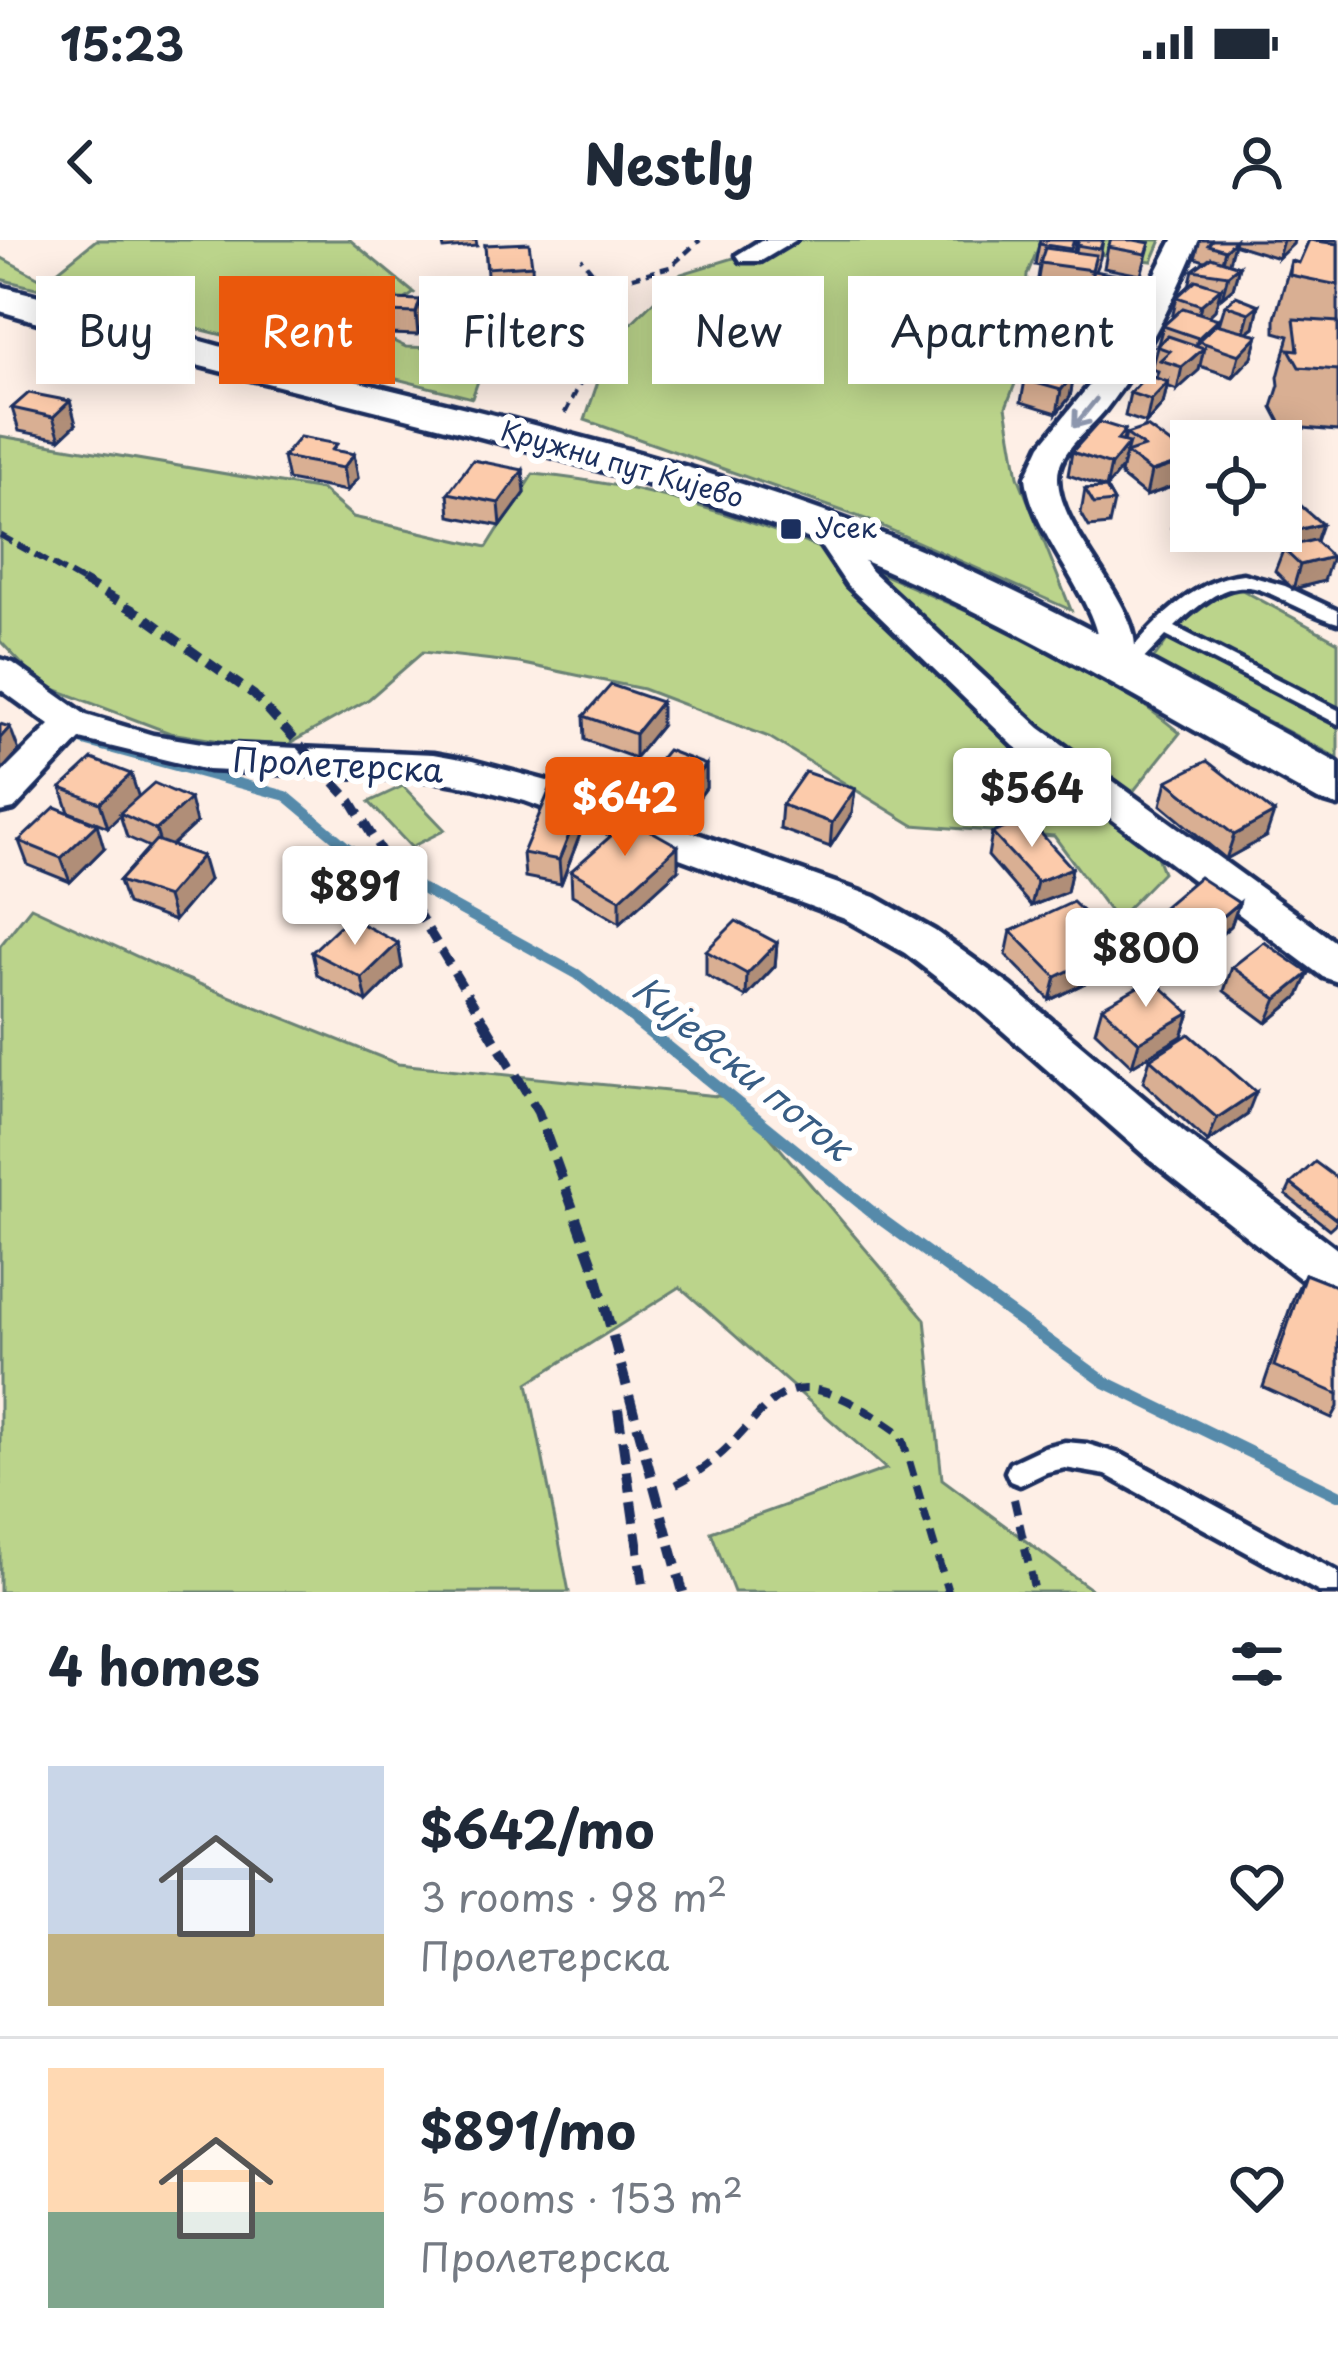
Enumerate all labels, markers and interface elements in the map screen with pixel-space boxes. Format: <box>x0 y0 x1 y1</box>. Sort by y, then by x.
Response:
text: 15:23 <box>60 8 184 76</box>
text: Nestly <box>584 122 754 203</box>
icon: back <box>48 129 114 195</box>
icon: person <box>1224 129 1290 195</box>
chip: Buy <box>36 276 195 384</box>
chip: Rent <box>219 276 395 384</box>
chip: Filters <box>419 276 628 384</box>
chip: New <box>652 276 824 384</box>
chip: Apartment <box>848 276 1156 384</box>
one-way arrow <box>1073 397 1099 429</box>
street label: Кружни пут Кијево <box>496 408 749 517</box>
map controls <box>1170 420 1302 552</box>
button: locate <box>1170 420 1302 552</box>
place label: Усек <box>815 506 877 547</box>
marker: Усек <box>778 516 804 542</box>
street label: Пролетерска <box>231 733 445 794</box>
pin: $564 <box>961 748 1103 850</box>
pin: $642 <box>554 757 696 859</box>
text: $564 <box>980 757 1084 816</box>
text: $642 <box>572 766 678 825</box>
pin: $891 <box>284 846 426 948</box>
text: $891 <box>309 855 401 914</box>
pin: $800 <box>1075 908 1217 1010</box>
text: $800 <box>1093 917 1199 976</box>
water label: Кијевски поток <box>622 961 867 1174</box>
text: 4 homes <box>48 1626 260 1703</box>
icon: filters <box>1224 1631 1290 1697</box>
text: $642/mo <box>420 1789 654 1866</box>
icon: home <box>144 1814 288 1958</box>
icon: heart <box>1224 1853 1290 1919</box>
text: 3 rooms · 98 m² <box>420 1866 727 1925</box>
text: Пролетерска <box>420 1925 669 1984</box>
text: $891/mo <box>420 2090 636 2167</box>
icon: home <box>144 2116 288 2260</box>
icon: heart <box>1224 2155 1290 2221</box>
text: 5 rooms · 153 m² <box>420 2167 743 2226</box>
text: Пролетерска <box>420 2226 669 2285</box>

